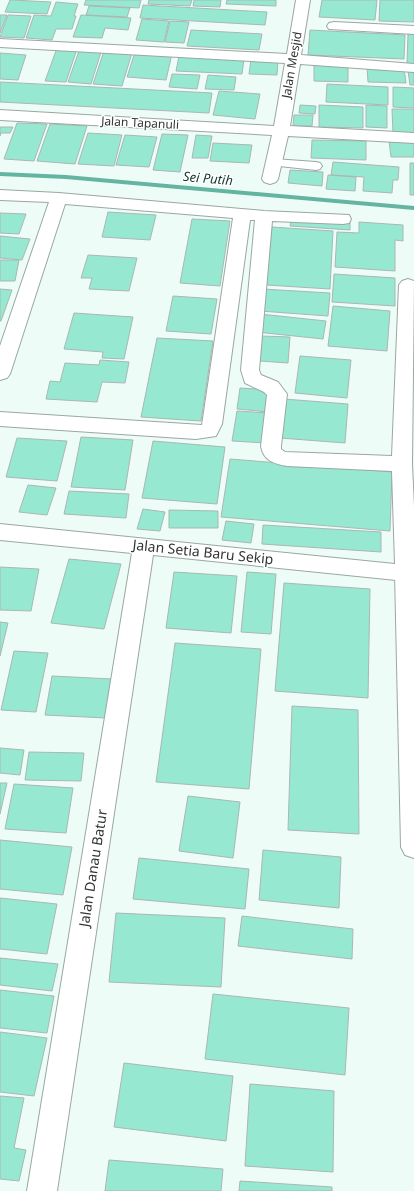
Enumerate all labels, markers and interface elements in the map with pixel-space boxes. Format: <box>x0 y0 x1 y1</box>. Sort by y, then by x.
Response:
street label: Jalan Mesjid <box>277 30 306 101</box>
street label: Jalan Tapanuli <box>100 112 179 133</box>
water label: Sei Putih <box>182 167 234 189</box>
street label: Jalan Setia Baru Sekip <box>130 534 274 568</box>
street label: Jalan Danau Batur <box>74 808 111 930</box>

